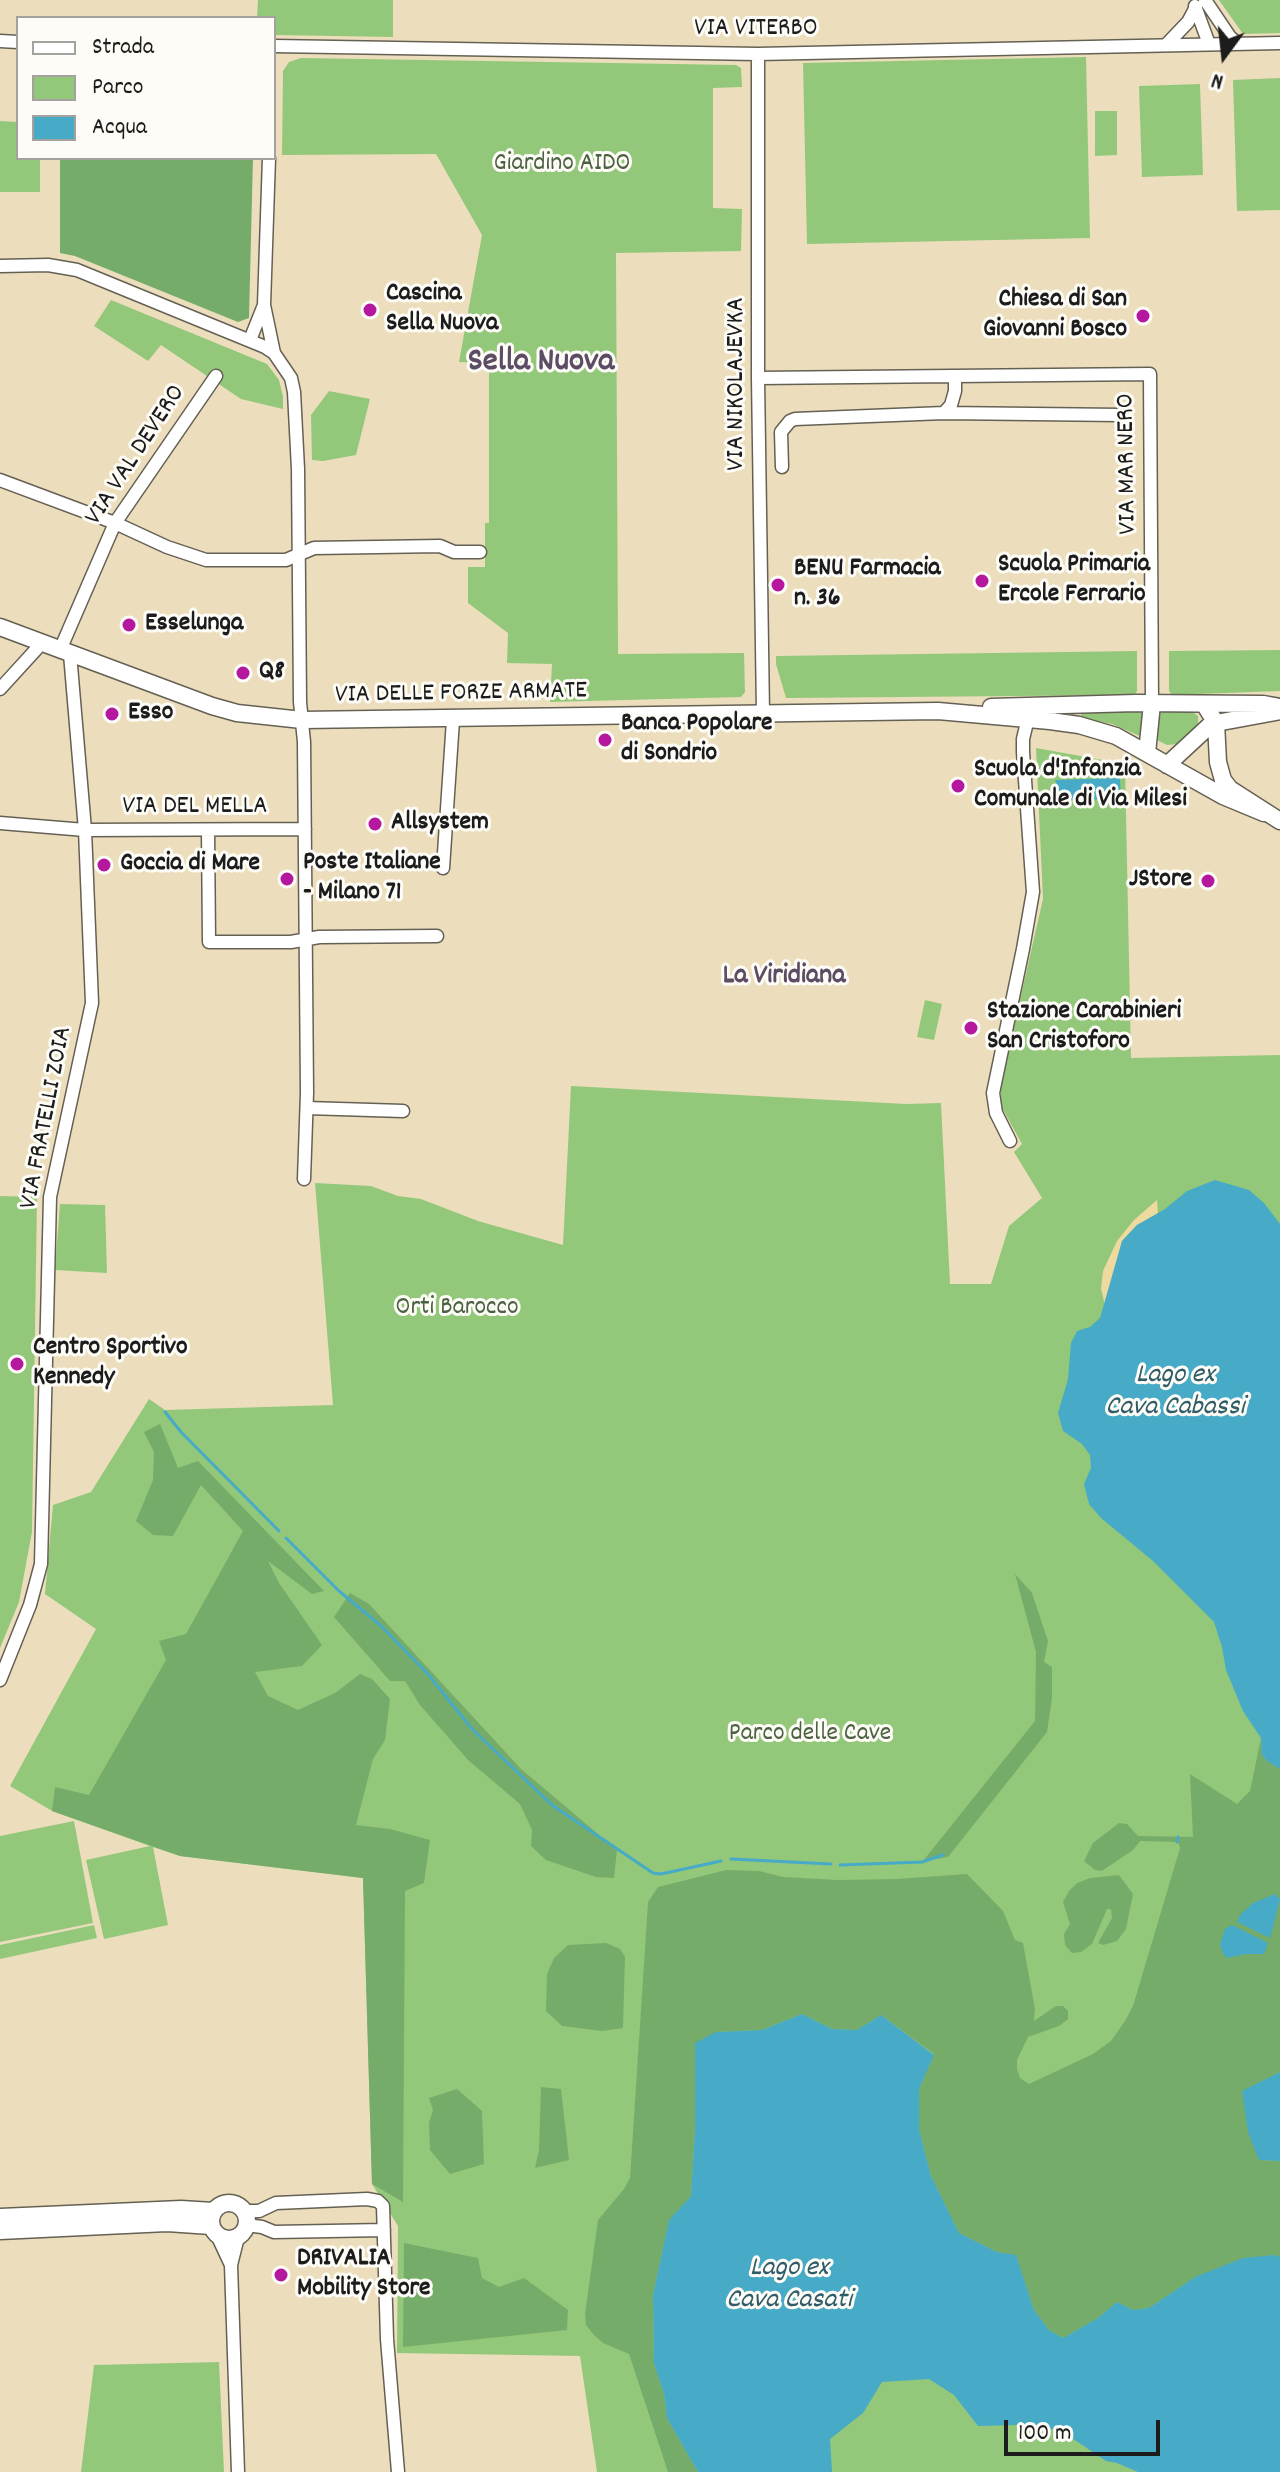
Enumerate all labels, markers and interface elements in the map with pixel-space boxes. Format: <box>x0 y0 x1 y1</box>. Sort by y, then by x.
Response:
street label: VIA VITERBO <box>694 14 818 46</box>
legend <box>16 16 276 160</box>
north arrow <box>1184 16 1264 96</box>
text: Strada <box>92 31 154 65</box>
text: N <box>1208 63 1227 96</box>
text: Parco <box>92 71 143 105</box>
text: Acqua <box>92 111 147 145</box>
park label: Giardino AIDO <box>494 149 630 181</box>
place label: Cascina Sella Nuova <box>386 279 498 340</box>
place label: Chiesa di San Giovanni Bosco <box>983 285 1127 346</box>
street label: VIA NIKOLAJEVKA <box>722 297 754 471</box>
marker: Cascina Sella Nuova <box>361 301 379 319</box>
marker: Chiesa di San Giovanni Bosco <box>1134 307 1152 325</box>
district label: Sella Nuova <box>468 344 614 384</box>
street label: VIA VAL DEVERO <box>80 380 194 532</box>
street label: VIA MAR NERO <box>1112 393 1146 535</box>
place label: Scuola Primaria Ercole Ferrario <box>998 550 1150 612</box>
place label: BENU Farmacia n. 36 <box>794 554 940 616</box>
marker: Scuola Primaria Ercole Ferrario <box>973 572 991 590</box>
marker: BENU Farmacia n. 36 <box>769 576 787 594</box>
place label: Esselunga <box>145 609 243 641</box>
marker: Esselunga <box>120 616 138 634</box>
place label: Q8 <box>259 657 285 689</box>
marker: Q8 <box>234 664 252 682</box>
street label: VIA DELLE FORZE ARMATE <box>335 677 587 713</box>
place label: Esso <box>128 698 173 730</box>
marker: Esso <box>103 705 121 723</box>
place label: Banca Popolare di Sondrio <box>621 709 773 770</box>
marker: Banca Popolare di Sondrio <box>596 731 614 749</box>
place label: Scuola d'Infanzia Comunale di Via Milesi <box>974 755 1187 816</box>
marker: Scuola d'Infanzia Comunale di Via Milesi <box>949 777 967 795</box>
street label: VIA DEL MELLA <box>122 792 268 824</box>
place label: Allsystem <box>391 808 489 840</box>
marker: Allsystem <box>366 815 384 833</box>
place label: Poste Italiane - Milano 71 <box>303 848 441 910</box>
place label: Goccia di Mare <box>120 849 260 881</box>
marker: Goccia di Mare <box>95 856 113 874</box>
place label: JStore <box>1129 865 1192 897</box>
marker: Poste Italiane - Milano 71 <box>278 870 296 888</box>
marker: JStore <box>1199 872 1217 890</box>
district label: La Viridiana <box>723 961 845 995</box>
place label: Stazione Carabinieri San Cristoforo <box>987 997 1181 1058</box>
marker: Stazione Carabinieri San Cristoforo <box>962 1019 980 1037</box>
street label: VIA FRATELLI ZOIA <box>15 1024 81 1212</box>
park label: Orti Barocco <box>395 1293 519 1325</box>
place label: Centro Sportivo Kennedy <box>33 1333 187 1394</box>
marker: Centro Sportivo Kennedy <box>8 1355 26 1373</box>
water label: Lago ex Cava Cabassi <box>1105 1360 1245 1426</box>
park label: Parco delle Cave <box>729 1719 891 1751</box>
place label: DRIVALIA Mobility Store <box>297 2244 431 2306</box>
water label: Lago ex Cava Casati <box>726 2253 852 2319</box>
marker: DRIVALIA Mobility Store <box>272 2266 290 2284</box>
scale bar <box>1008 2404 1164 2454</box>
text: 100 m <box>1018 2417 1071 2451</box>

